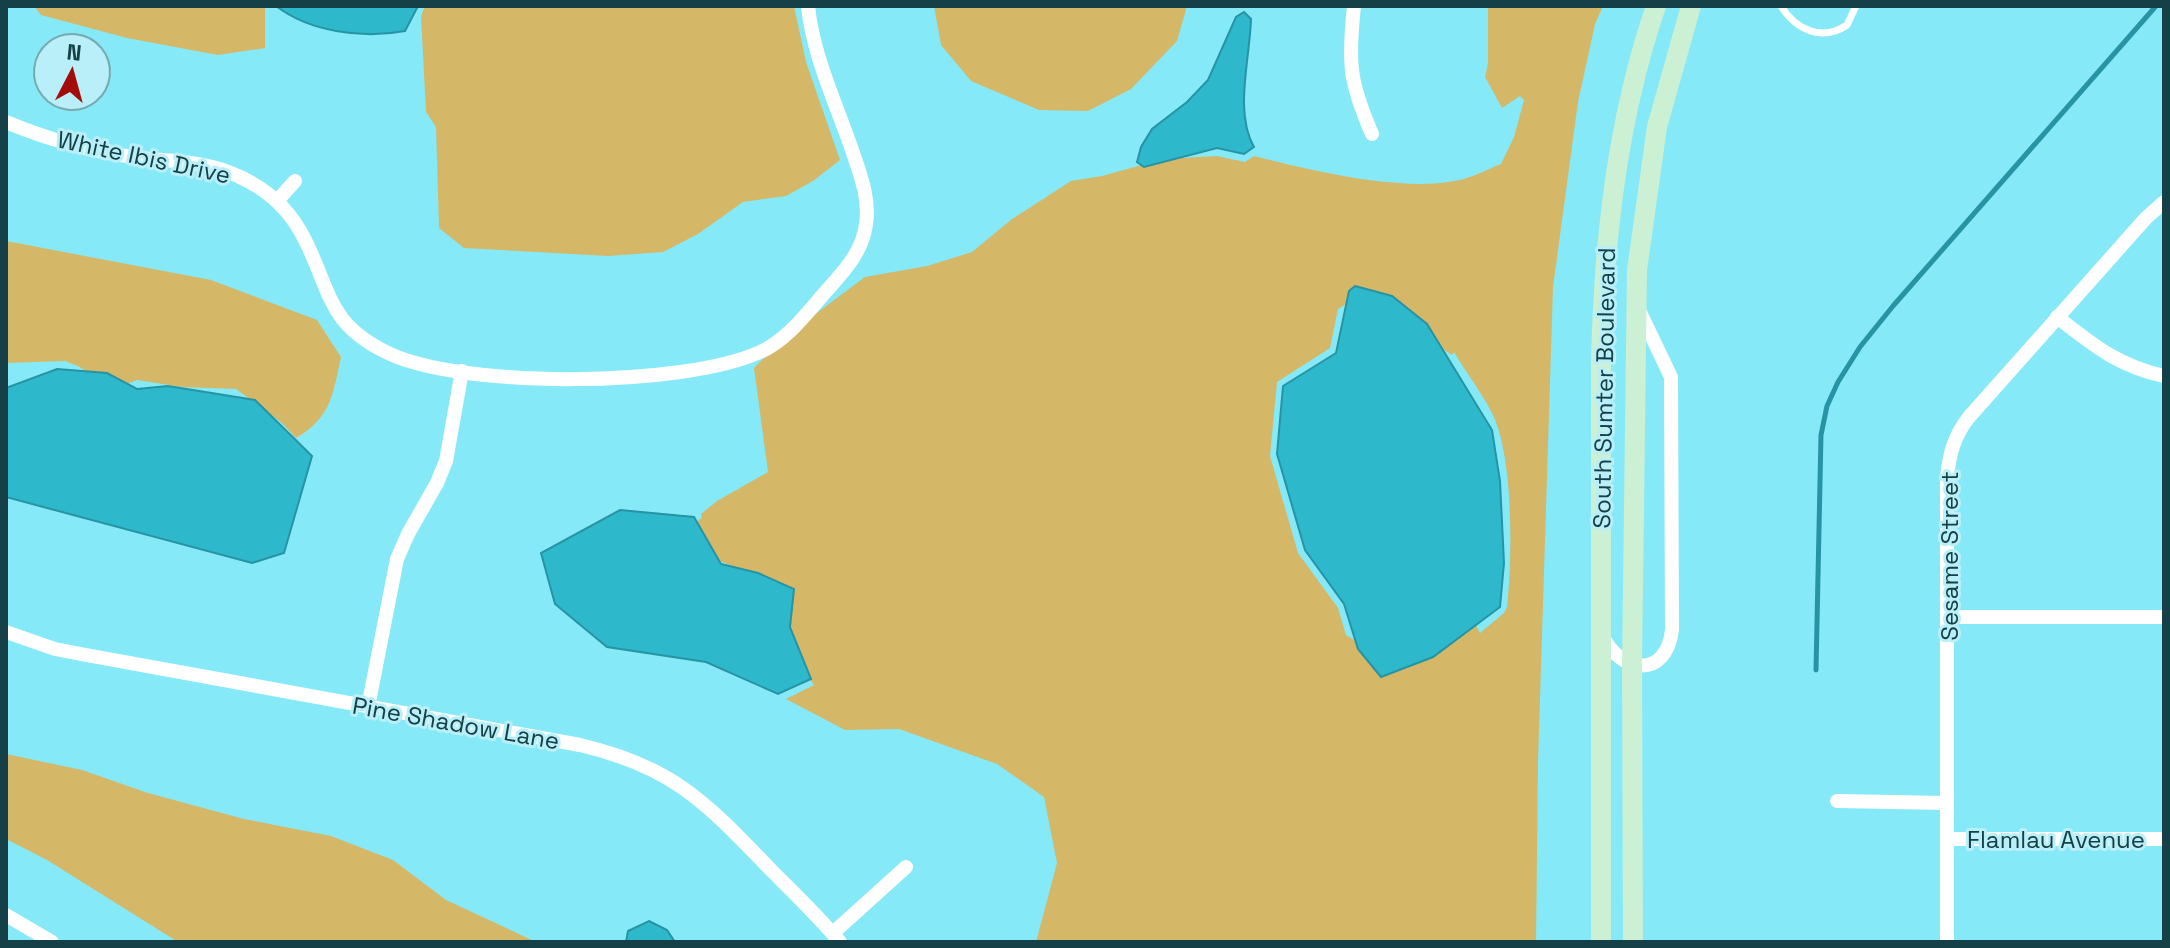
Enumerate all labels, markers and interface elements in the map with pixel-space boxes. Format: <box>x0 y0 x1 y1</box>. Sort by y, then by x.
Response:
north arrow <box>32 32 112 112</box>
text: N <box>65 37 83 67</box>
street label: White Ibis Drive <box>55 124 233 190</box>
street label: South Sumter Boulevard <box>1586 247 1622 529</box>
street label: Sesame Street <box>1934 471 1965 641</box>
street label: Pine Shadow Lane <box>350 690 562 756</box>
street label: Flamlau Avenue <box>1967 824 2145 855</box>

